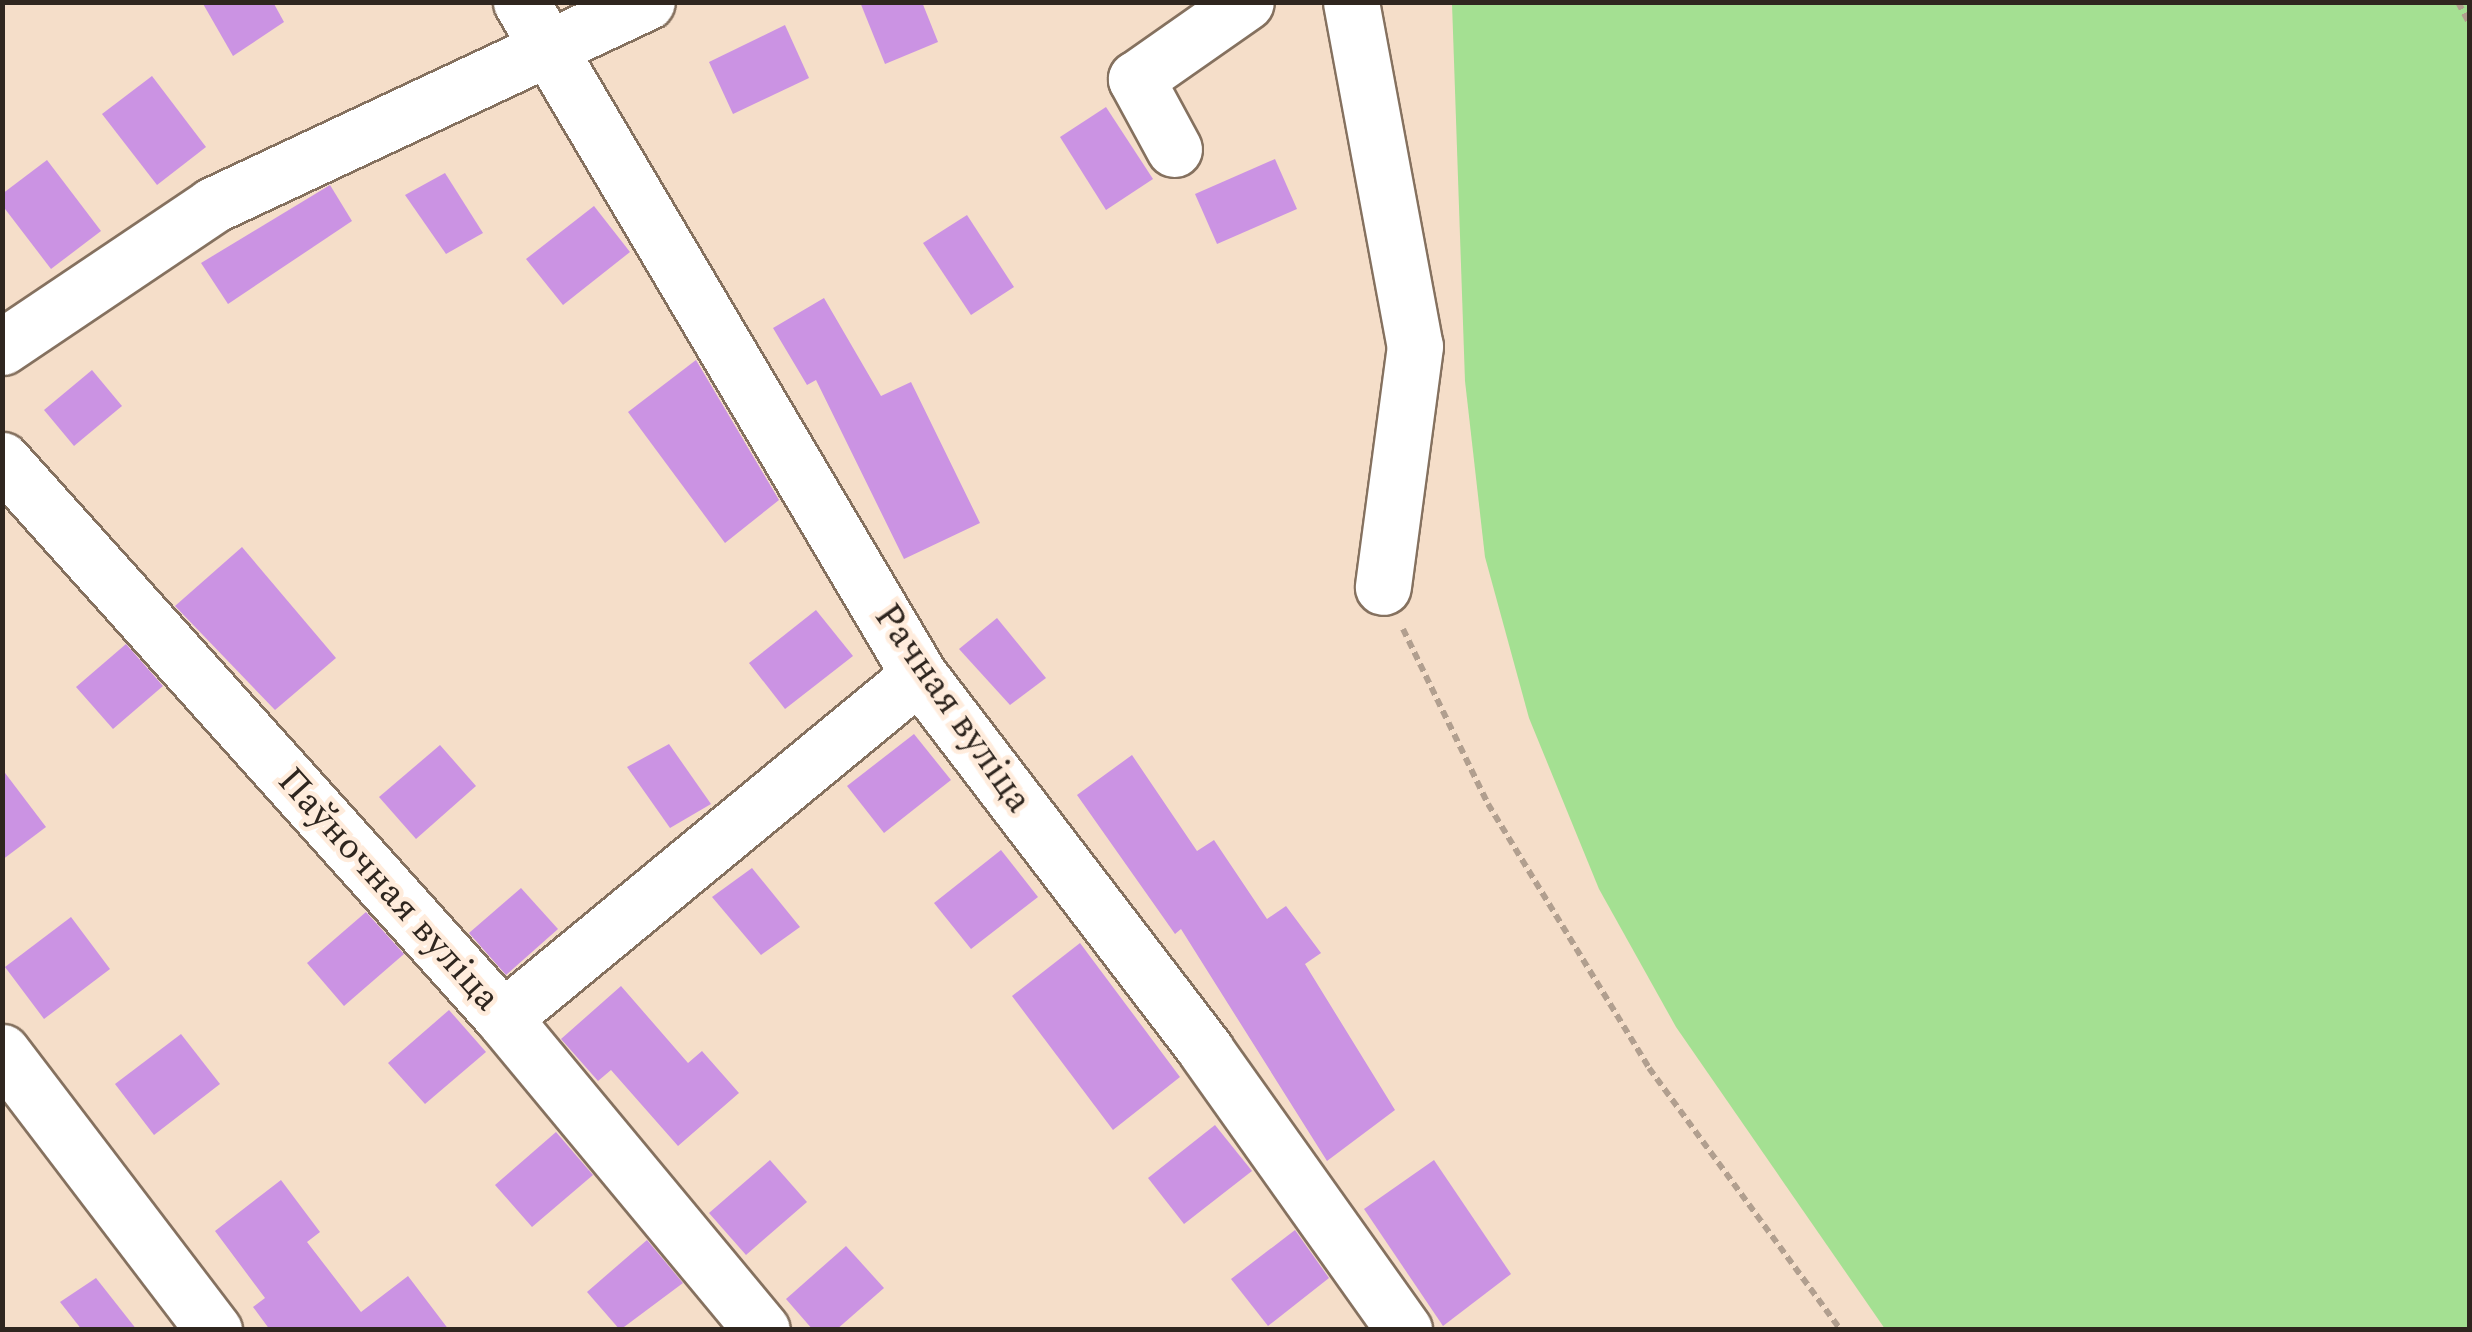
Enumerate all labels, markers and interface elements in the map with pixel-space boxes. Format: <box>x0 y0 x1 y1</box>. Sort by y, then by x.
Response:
street label: Рачная вуліца <box>863 596 1041 822</box>
street label: Паўночная вуліца <box>267 759 509 1021</box>

